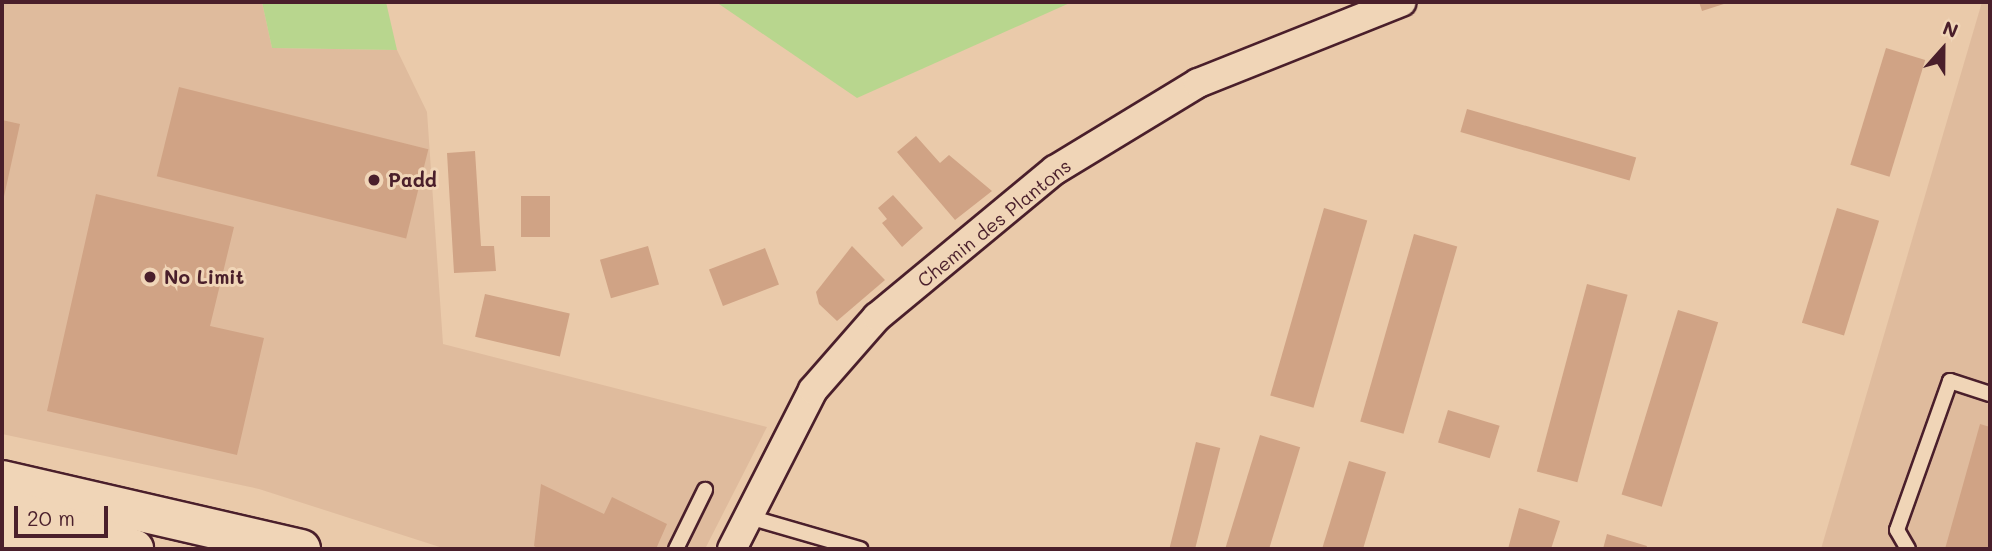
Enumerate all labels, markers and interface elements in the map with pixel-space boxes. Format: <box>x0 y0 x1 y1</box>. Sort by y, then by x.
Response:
north arrow <box>1908 14 1978 84</box>
text: N <box>1939 15 1962 43</box>
street label: Chemin des Plantons <box>913 154 1075 292</box>
place label: Padd <box>388 169 437 191</box>
marker: Padd <box>366 172 382 188</box>
place label: No Limit <box>164 266 244 288</box>
marker: No Limit <box>142 269 158 285</box>
scale bar <box>18 491 112 536</box>
text: 20 m <box>27 504 75 531</box>

